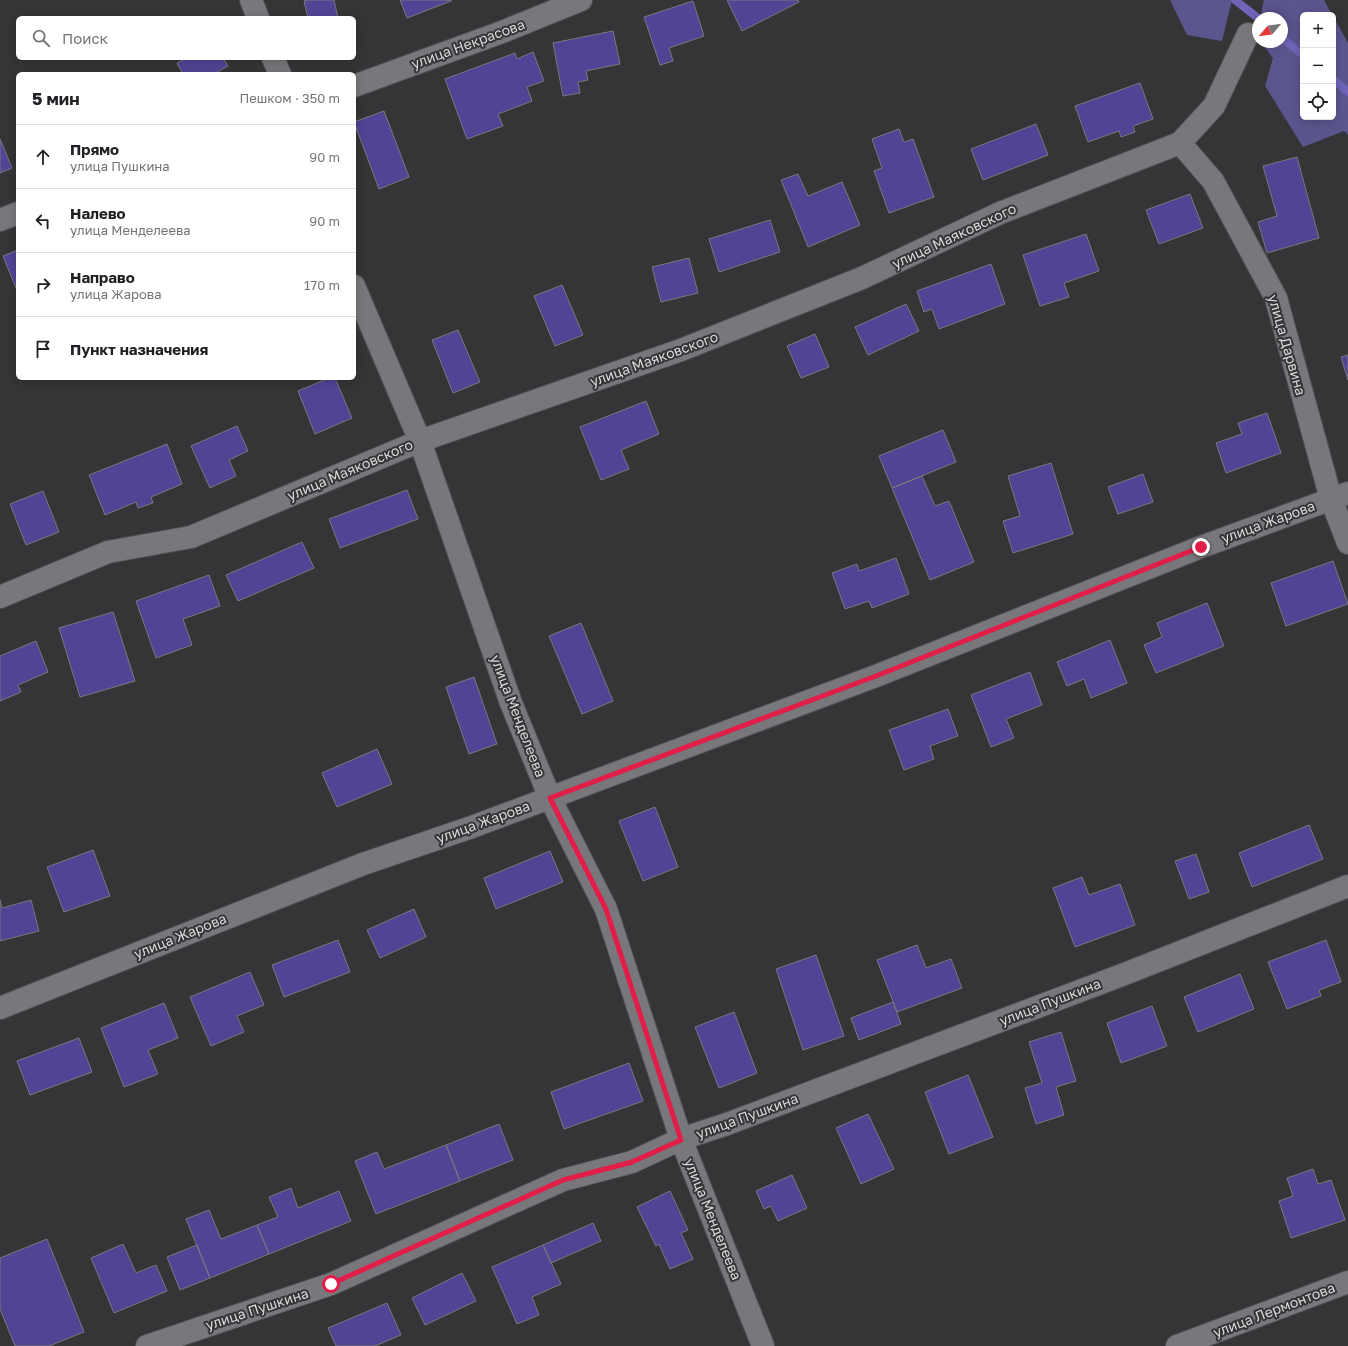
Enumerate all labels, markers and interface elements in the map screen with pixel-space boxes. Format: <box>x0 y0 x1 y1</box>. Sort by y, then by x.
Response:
north arrow <box>1252 12 1288 48</box>
map controls <box>1300 12 1336 120</box>
button: + <box>1300 12 1336 48</box>
street label: улица Некрасова <box>409 15 527 72</box>
search box <box>16 16 356 60</box>
icon: search <box>30 27 52 49</box>
text: Поиск <box>62 29 108 47</box>
button: − <box>1300 48 1336 84</box>
button: locate <box>1300 84 1336 120</box>
text: 5 мин <box>32 88 80 109</box>
text: Пешком · 350 m <box>239 90 340 106</box>
text: Прямо <box>70 140 119 158</box>
icon: ahead <box>32 146 54 168</box>
text: 90 m <box>309 149 340 165</box>
text: улица Пушкина <box>70 158 170 174</box>
street label: улица Маяковского <box>889 199 1019 272</box>
text: Налево <box>70 204 126 222</box>
icon: left <box>32 210 54 232</box>
text: 90 m <box>309 213 340 229</box>
text: улица Менделеева <box>70 222 191 238</box>
text: Направо <box>70 268 135 286</box>
icon: right <box>32 274 54 296</box>
text: 170 m <box>304 277 340 293</box>
text: улица Жарова <box>70 286 162 302</box>
street label: улица Дарвина <box>1265 292 1310 397</box>
street label: улица Маяковского <box>587 327 720 390</box>
icon: arrive <box>32 338 54 360</box>
text: Пункт назначения <box>70 340 208 358</box>
street label: улица Маяковского <box>284 435 415 504</box>
street label: улица Жарова <box>1219 497 1317 546</box>
route end <box>1192 538 1210 556</box>
street label: улица Менделеева <box>487 652 550 780</box>
street label: улица Жарова <box>434 797 532 846</box>
street label: улица Жарова <box>131 909 229 962</box>
street label: улица Пушкина <box>997 974 1103 1029</box>
street label: улица Пушкина <box>694 1089 800 1142</box>
street label: улица Менделеева <box>681 1155 746 1282</box>
route start <box>322 1275 340 1293</box>
street label: улица Лермонтова <box>1210 1278 1337 1341</box>
street label: улица Пушкина <box>203 1284 310 1333</box>

